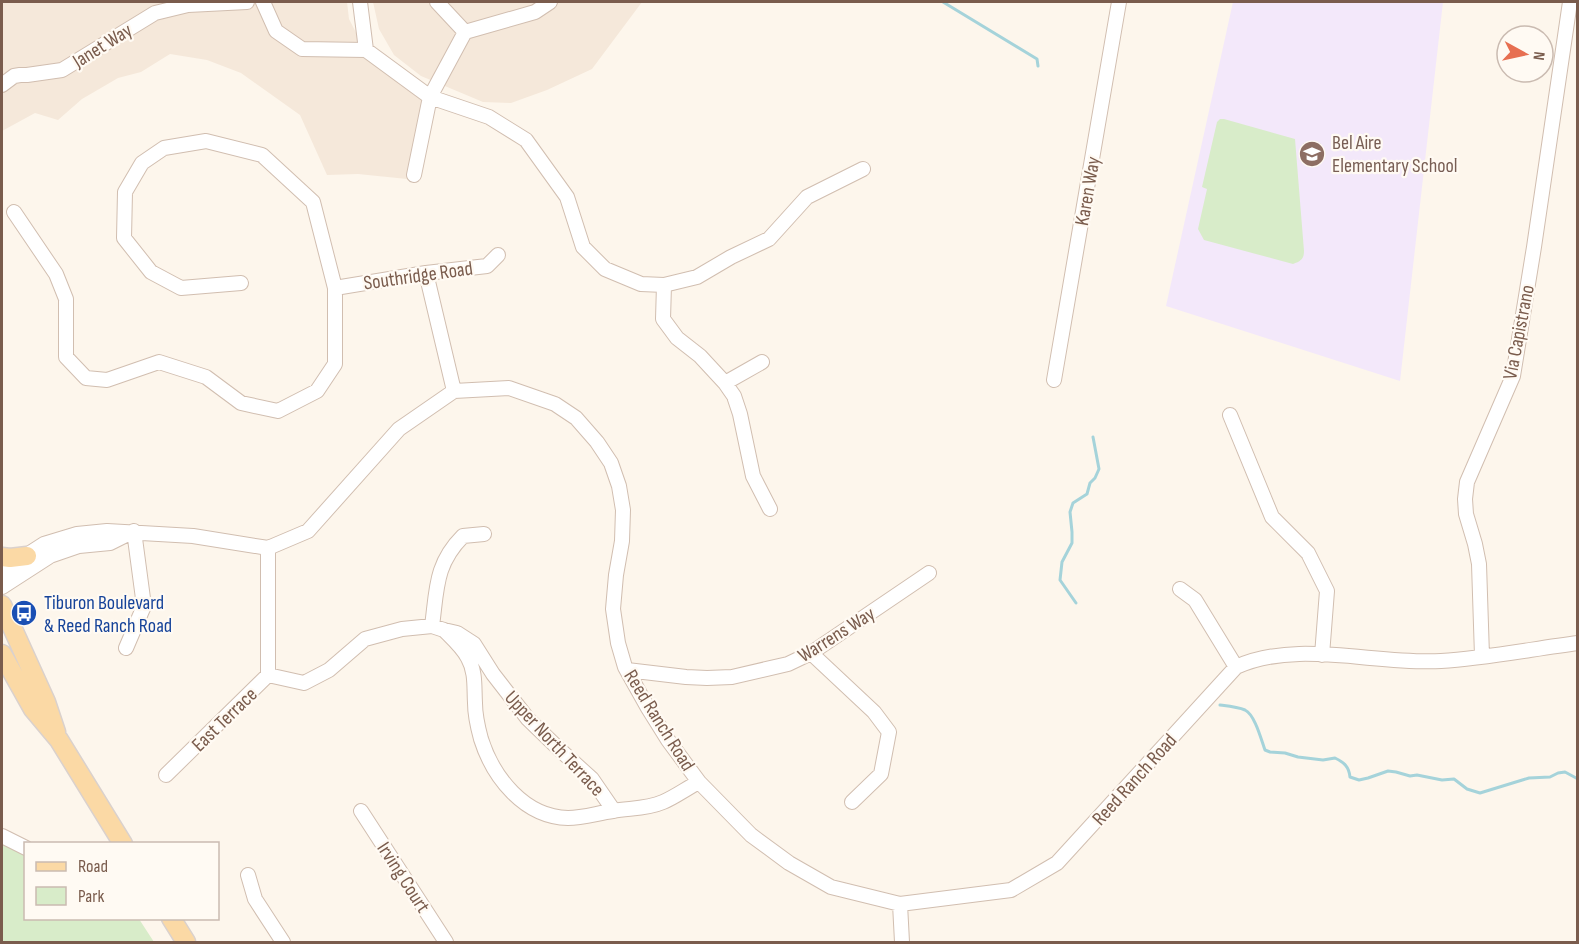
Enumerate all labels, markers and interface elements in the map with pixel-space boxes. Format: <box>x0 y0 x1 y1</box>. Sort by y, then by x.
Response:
street label: Janet Way <box>68 18 137 74</box>
north arrow <box>1495 24 1555 84</box>
text: N <box>1528 50 1548 61</box>
place label: Bel Aire Elementary School <box>1332 131 1458 178</box>
school or university icon: Bel Aire Elementary School <box>1297 139 1327 169</box>
street label: Karen Way <box>1070 155 1106 228</box>
street label: Southridge Road <box>362 256 474 296</box>
street label: Via Capistrano <box>1498 283 1540 382</box>
place label: Tiburon Boulevard & Reed Ranch Road <box>44 591 172 638</box>
bus stop icon: Tiburon Boulevard & Reed Ranch Road <box>9 598 39 628</box>
street label: Warrens Way <box>794 602 880 668</box>
street label: Reed Ranch Road <box>619 665 700 776</box>
street label: East Terrace <box>187 683 262 757</box>
street label: Upper North Terrace <box>499 686 609 801</box>
street label: Reed Ranch Road <box>1087 729 1182 830</box>
street label: Irving Court <box>371 838 435 917</box>
legend <box>24 842 219 920</box>
text: Road <box>78 856 108 877</box>
text: Park <box>78 886 104 907</box>

